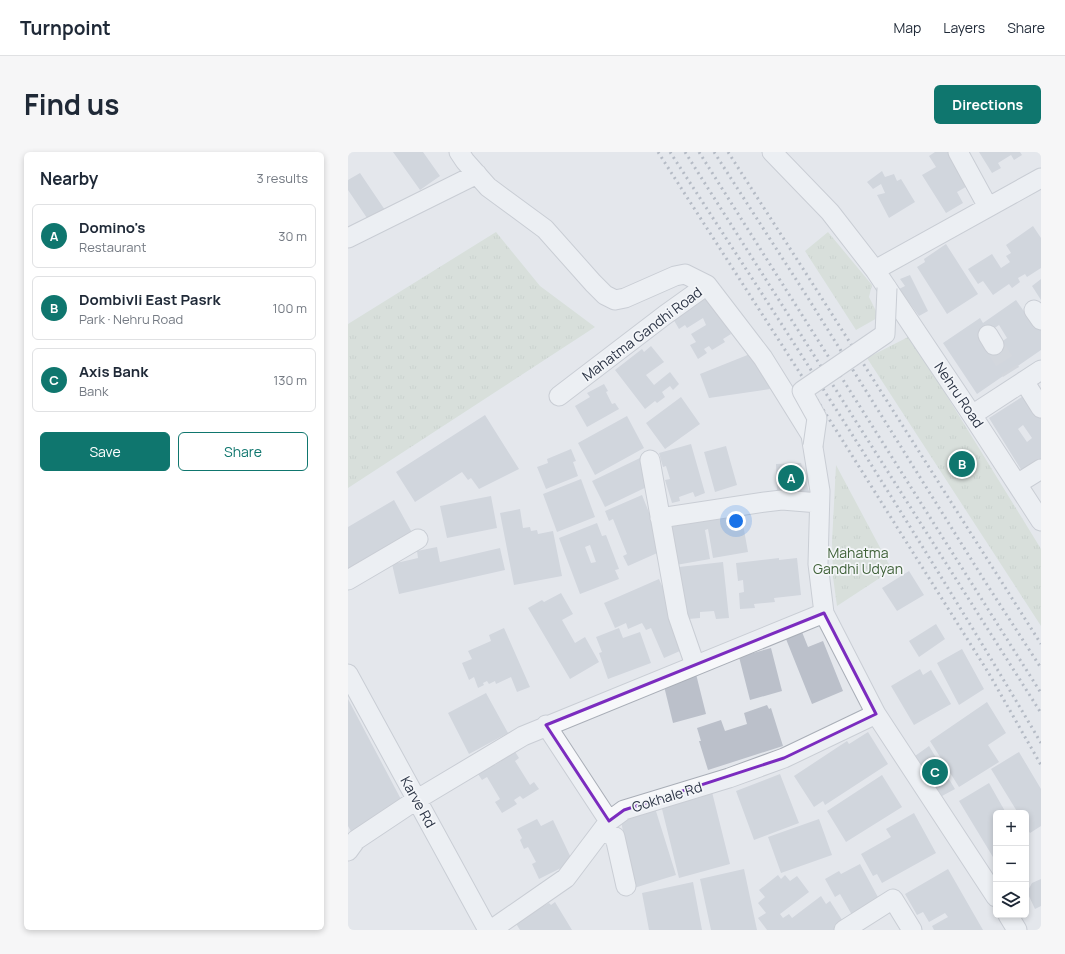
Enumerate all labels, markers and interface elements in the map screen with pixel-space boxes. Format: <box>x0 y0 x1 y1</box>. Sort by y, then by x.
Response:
text: Turnpoint <box>20 15 111 41</box>
text: Map <box>893 18 921 37</box>
text: Layers <box>943 18 985 37</box>
text: Share <box>1007 18 1045 37</box>
text: Find us <box>24 85 119 123</box>
button: Directions <box>934 85 1041 124</box>
text: Nearby <box>40 167 98 190</box>
text: 3 results <box>256 169 308 187</box>
text: Domino's <box>79 217 145 238</box>
text: A <box>50 227 58 245</box>
text: 30 m <box>278 227 307 245</box>
text: Restaurant <box>79 238 146 256</box>
street label: Mahatma Gandhi Road <box>578 282 706 385</box>
text: Dombivli East Pasrk <box>79 289 221 310</box>
text: B <box>50 299 58 317</box>
text: 100 m <box>272 299 307 317</box>
text: Park · Nehru Road <box>79 310 183 328</box>
street label: Nehru Road <box>930 358 988 431</box>
text: Axis Bank <box>79 361 148 382</box>
text: C <box>49 371 59 389</box>
text: 130 m <box>273 371 307 389</box>
text: Bank <box>79 382 108 400</box>
button: Save <box>40 432 170 471</box>
button: Share <box>178 432 308 471</box>
pin: B <box>949 449 975 479</box>
pin: A <box>778 463 804 493</box>
your location <box>726 511 746 531</box>
park label: Mahatma Gandhi Udyan <box>813 543 903 578</box>
pin: C <box>922 757 948 787</box>
street label: Karve Rd <box>397 773 440 831</box>
street label: Gokhale Rd <box>629 777 704 816</box>
map controls <box>993 810 1029 918</box>
button: + <box>993 810 1029 846</box>
button: − <box>993 846 1029 882</box>
button: layers <box>993 882 1029 918</box>

